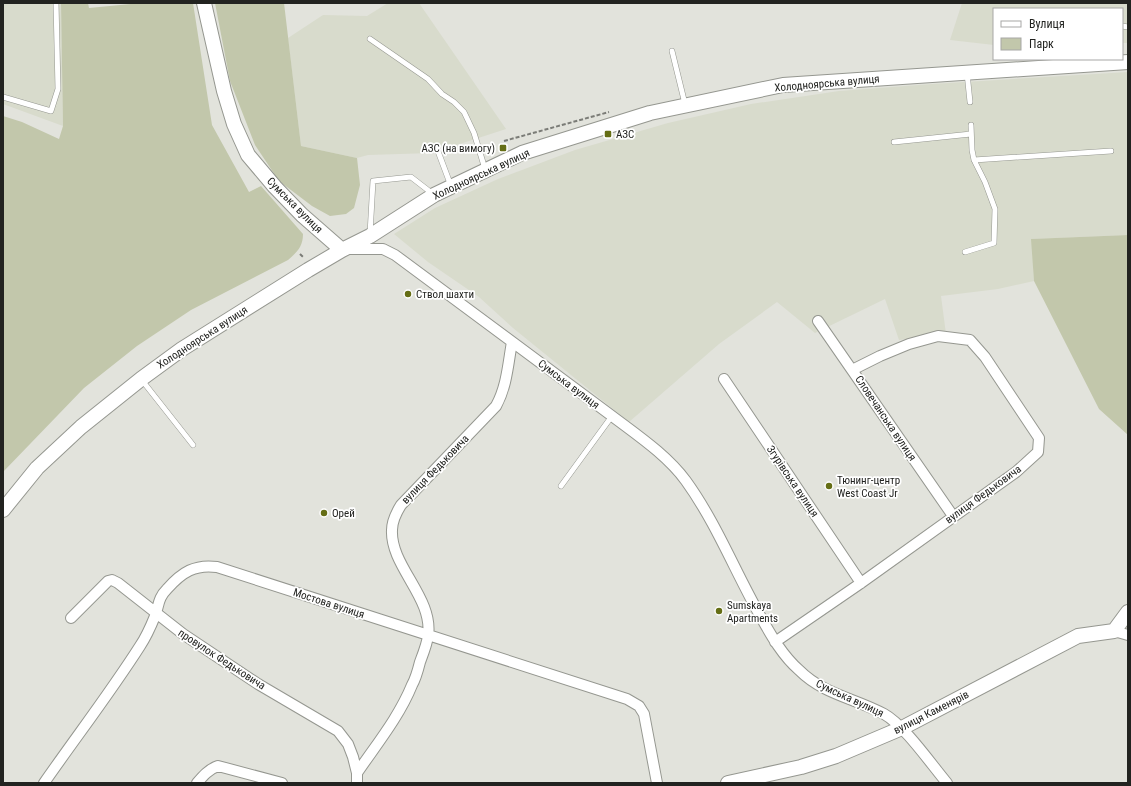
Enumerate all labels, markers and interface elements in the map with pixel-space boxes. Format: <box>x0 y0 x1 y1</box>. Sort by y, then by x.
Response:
legend <box>993 8 1123 60</box>
text: Вулиця <box>1029 17 1065 31</box>
text: Парк <box>1029 37 1054 51</box>
street label: Холодноярська вулиця <box>774 72 880 95</box>
place label: АЗС <box>616 128 634 141</box>
marker: АЗС <box>603 129 613 139</box>
place label: АЗС (на вимогу) <box>421 142 495 155</box>
marker: АЗС (на вимогу) <box>498 143 508 153</box>
street label: Холодноярська вулиця <box>431 146 532 203</box>
street label: Сумська вулиця <box>264 175 325 236</box>
place label: Ствол шахти <box>416 288 474 301</box>
marker: Ствол шахти <box>403 289 413 299</box>
street label: Холодноярська вулиця <box>154 303 250 372</box>
street label: Сумська вулиця <box>535 357 602 412</box>
street label: Словечанська вулиця <box>852 373 919 463</box>
street label: вулиця Федьковича <box>399 432 472 507</box>
street label: Згурівська вулиця <box>764 443 821 520</box>
street label: вулиця Федьковича <box>943 462 1024 526</box>
place label: Тюнинг-центр West Coast Jr <box>837 474 900 500</box>
marker: Тюнинг-центр West Coast Jr <box>824 481 834 491</box>
place label: Орей <box>332 507 355 520</box>
marker: Орей <box>319 508 329 518</box>
street label: Мостова вулиця <box>291 586 366 621</box>
place label: Sumskaya Apartments <box>727 599 778 625</box>
marker: Sumskaya Apartments <box>714 606 724 616</box>
street label: провулок Федьковича <box>176 626 268 693</box>
street label: Сумська вулиця <box>814 677 886 720</box>
street label: вулиця Каменярів <box>891 688 971 737</box>

